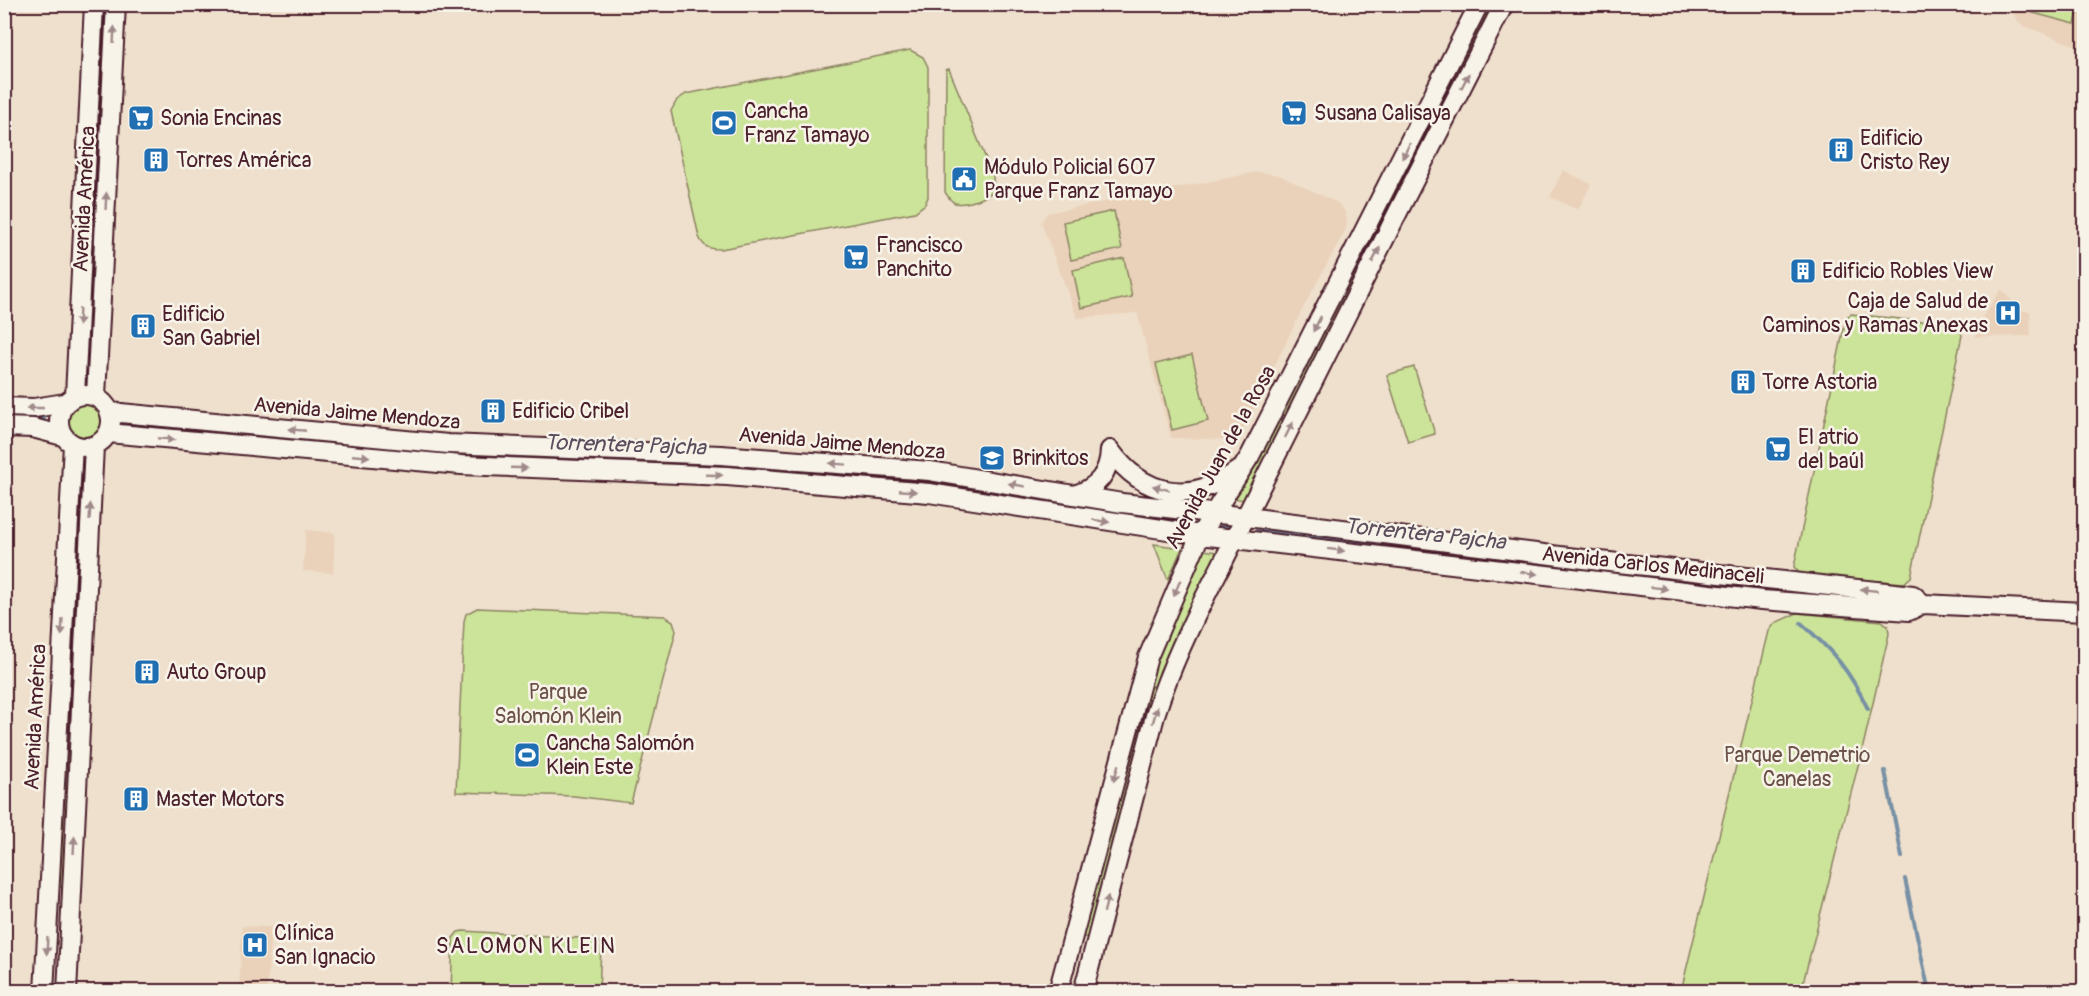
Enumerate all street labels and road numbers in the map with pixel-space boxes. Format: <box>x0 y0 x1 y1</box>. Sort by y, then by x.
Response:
street label: Avenida América <box>67 125 102 273</box>
street label: Avenida Juan de la Rosa <box>1159 361 1282 554</box>
street label: Avenida Jaime Mendoza <box>252 391 461 436</box>
street label: Avenida Jaime Mendoza <box>737 421 946 466</box>
street label: Avenida Carlos Medinaceli <box>1541 540 1766 591</box>
street label: Avenida América <box>18 643 53 791</box>

